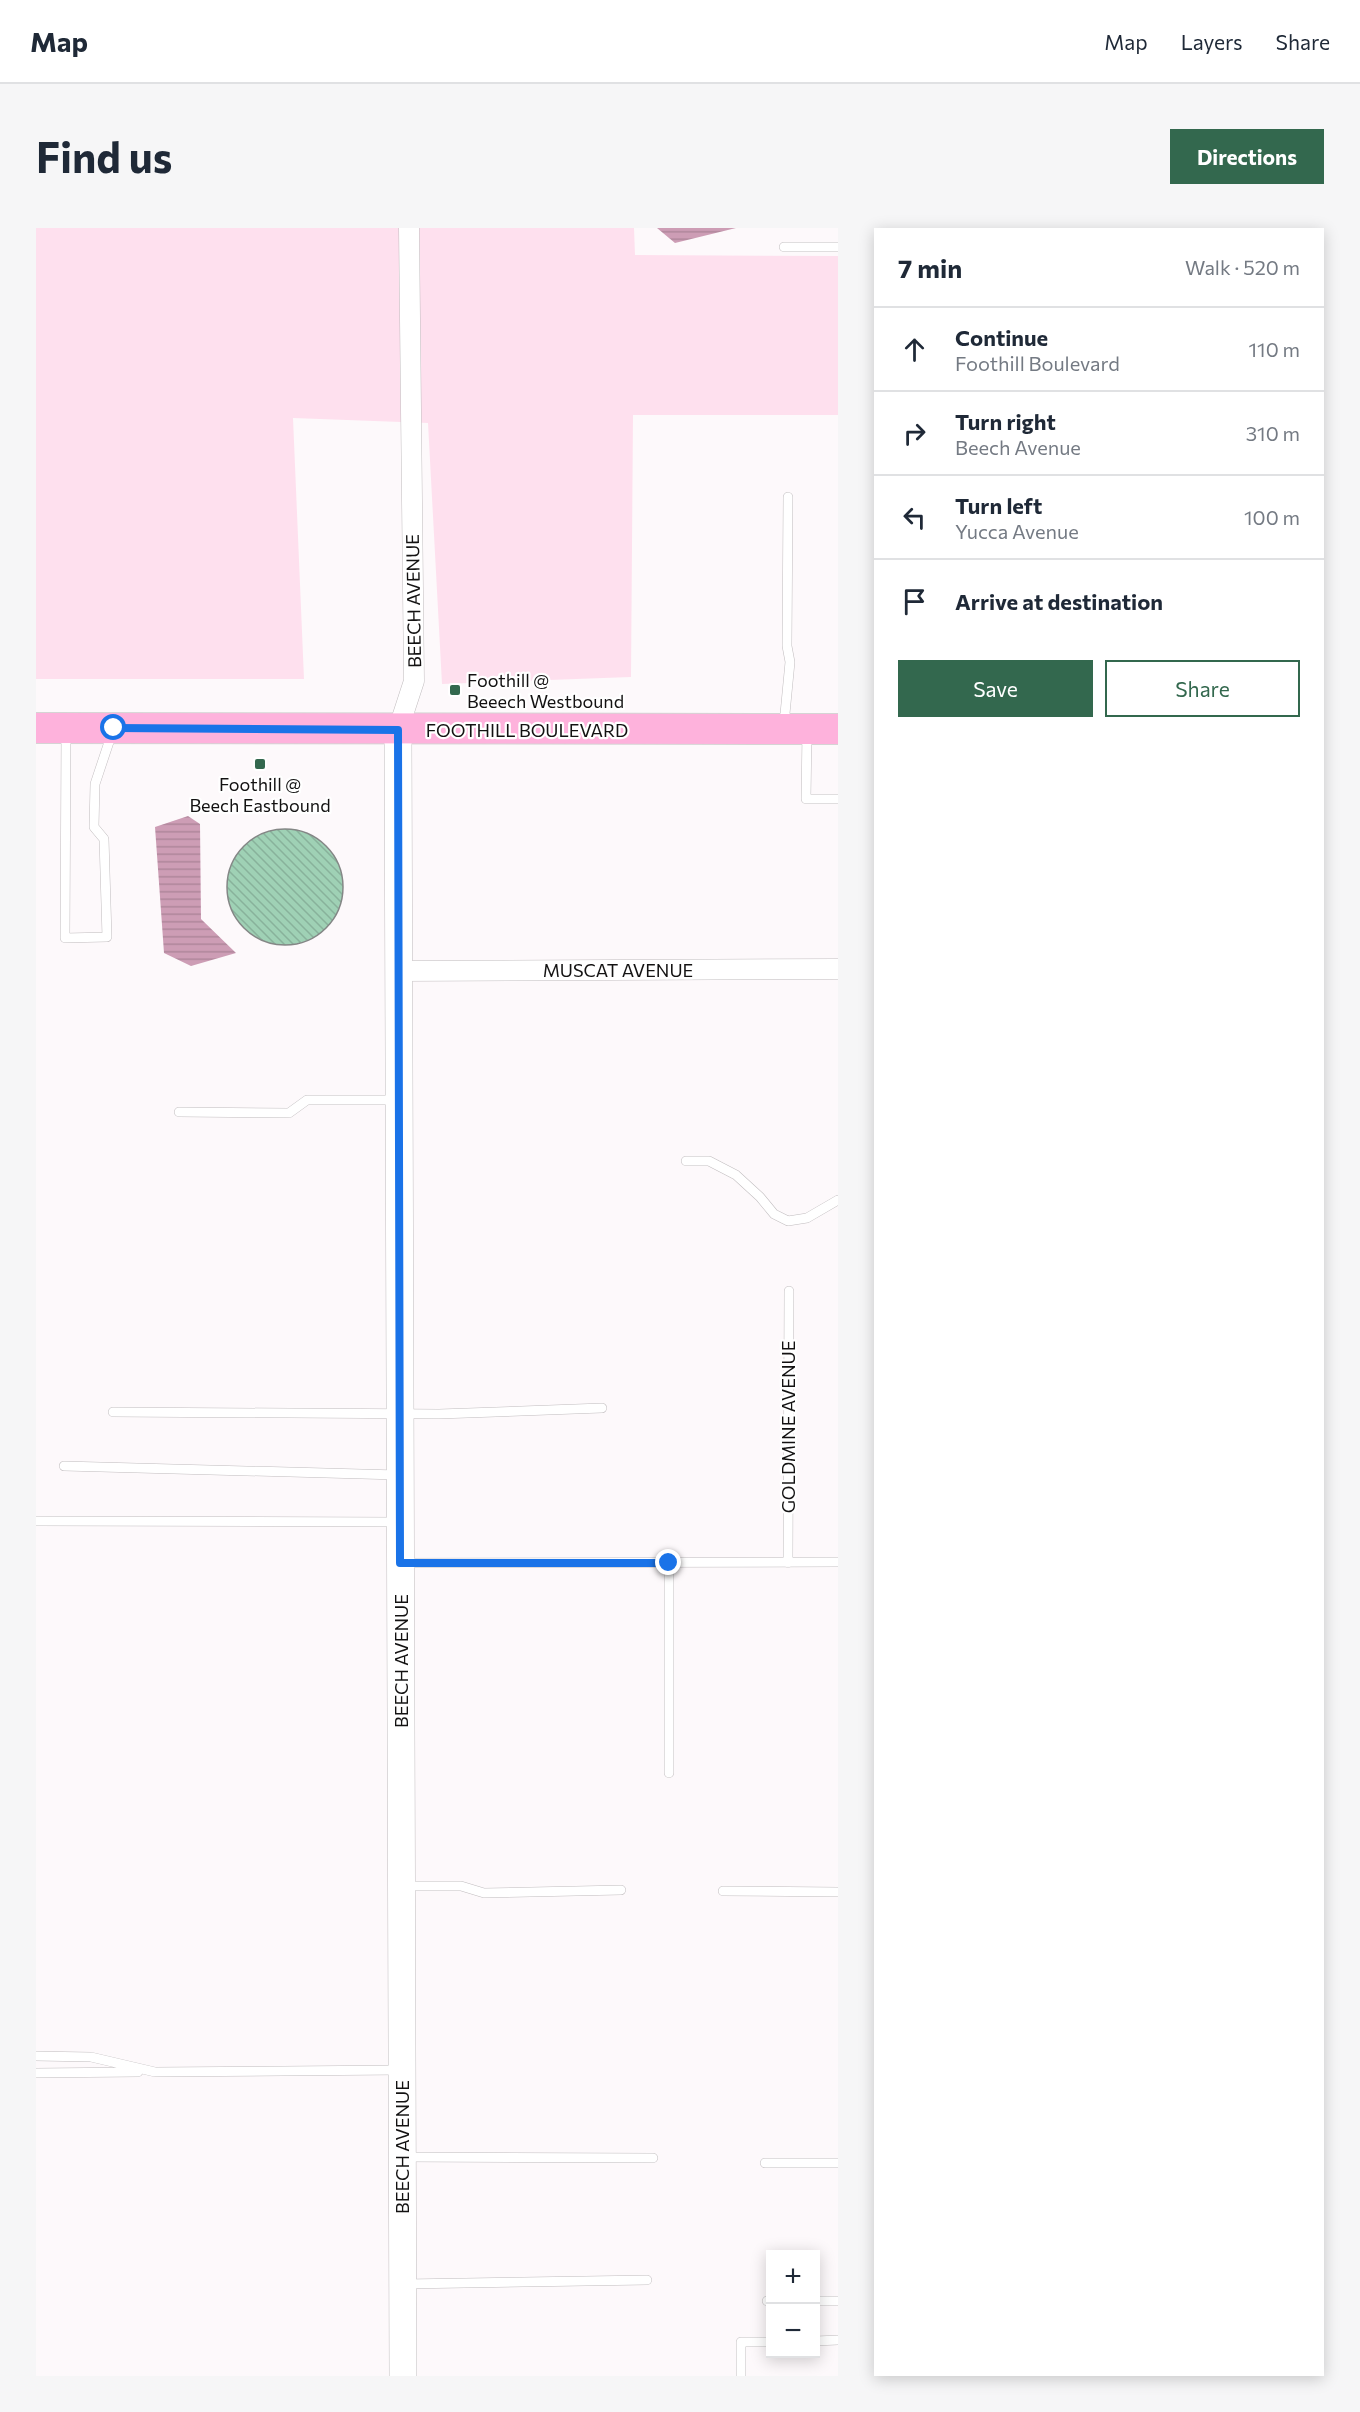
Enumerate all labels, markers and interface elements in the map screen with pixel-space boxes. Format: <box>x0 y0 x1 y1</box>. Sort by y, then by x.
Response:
text: Map <box>30 24 88 58</box>
text: Map <box>1104 29 1148 54</box>
text: Layers <box>1181 29 1243 54</box>
text: Share <box>1276 29 1330 54</box>
button: Directions <box>1170 129 1324 184</box>
text: Find us <box>36 130 172 182</box>
text: 7 min <box>898 252 962 283</box>
text: Walk · 520 m <box>1185 255 1300 279</box>
text: Continue <box>955 324 1048 351</box>
icon: ahead <box>898 333 931 366</box>
text: 110 m <box>1249 337 1300 361</box>
text: Foothill Boulevard <box>955 351 1120 375</box>
text: Turn right <box>955 408 1056 435</box>
icon: right <box>898 417 931 450</box>
text: 310 m <box>1246 421 1300 445</box>
text: Beech Avenue <box>955 435 1081 459</box>
text: Turn left <box>955 492 1042 519</box>
icon: left <box>898 501 931 534</box>
text: 100 m <box>1244 505 1300 529</box>
text: Yucca Avenue <box>955 519 1079 543</box>
street label: BEECH AVENUE <box>401 534 425 668</box>
icon: arrive <box>898 585 931 618</box>
text: Arrive at destination <box>955 588 1163 615</box>
button: Save <box>898 660 1093 717</box>
button: Share <box>1105 660 1300 717</box>
place label: Foothill @ Beeech Westbound <box>467 669 624 712</box>
marker: Foothill @ Beeech Westbound <box>448 683 462 697</box>
route start <box>100 714 126 740</box>
street label: FOOTHILL BOULEVARD <box>426 719 628 741</box>
marker: Foothill @ Beech Eastbound <box>253 757 267 771</box>
place label: Foothill @ Beech Eastbound <box>189 773 331 816</box>
street label: MUSCAT AVENUE <box>543 959 693 981</box>
street label: GOLDMINE AVENUE <box>777 1341 799 1513</box>
route end <box>655 1549 681 1575</box>
street label: BEECH AVENUE <box>390 1594 412 1728</box>
street label: BEECH AVENUE <box>391 2080 413 2214</box>
map controls <box>766 2250 820 2358</box>
button: + <box>766 2250 820 2304</box>
button: − <box>766 2304 820 2358</box>

